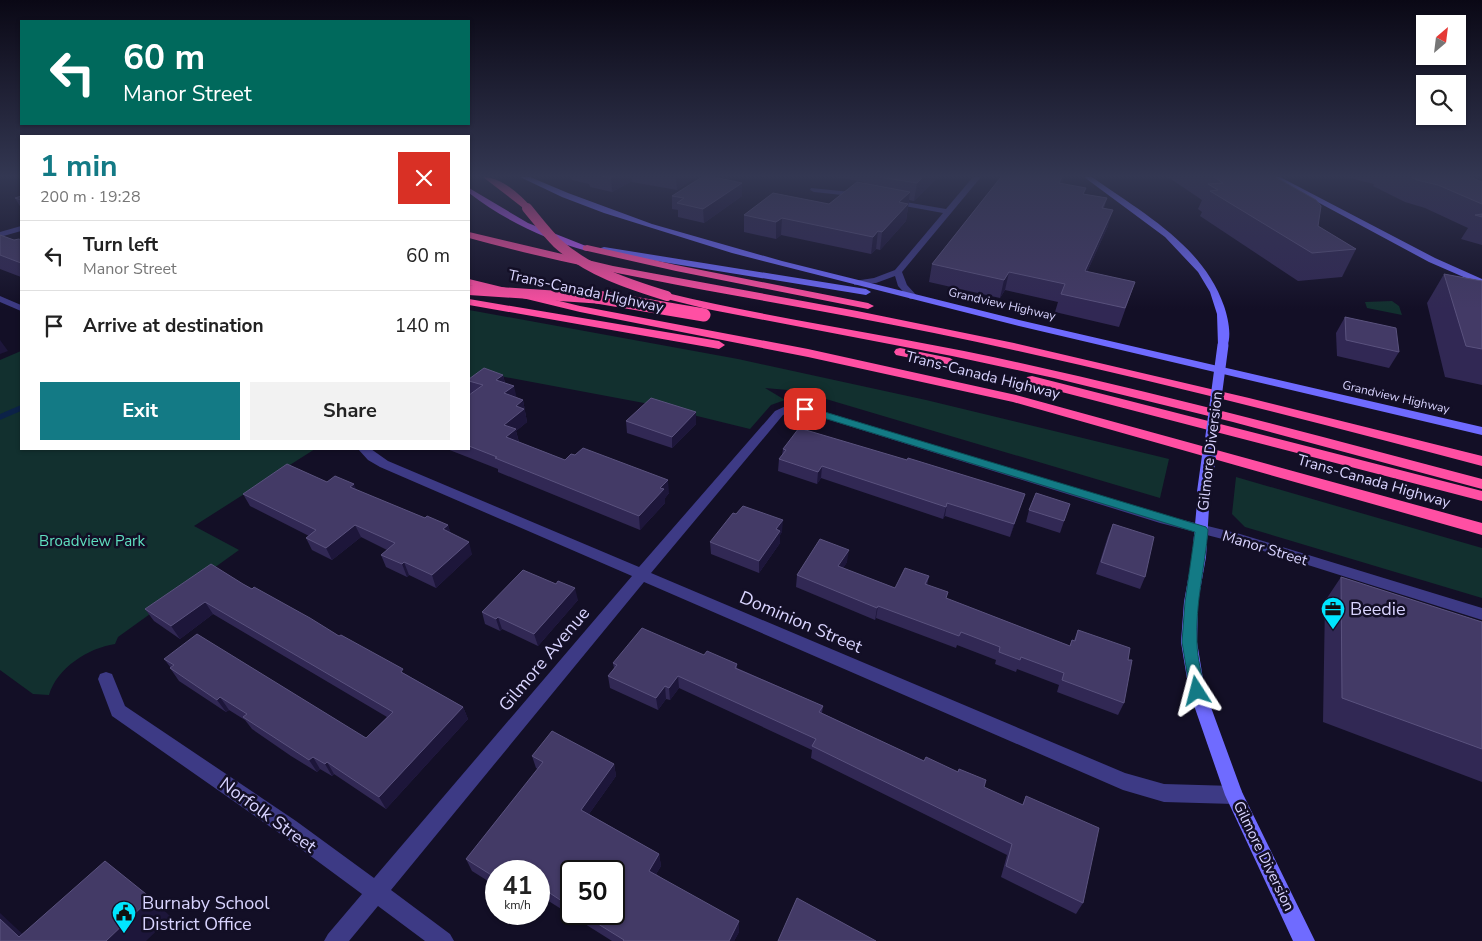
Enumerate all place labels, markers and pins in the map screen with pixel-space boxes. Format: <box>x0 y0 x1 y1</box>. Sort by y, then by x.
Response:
pin <box>784 388 826 430</box>
office icon: Beedie <box>1320 596 1346 630</box>
place label: Beedie <box>1350 597 1406 621</box>
place label: Burnaby School District Office <box>142 891 270 936</box>
public building icon: Burnaby School District Office <box>111 900 137 934</box>

